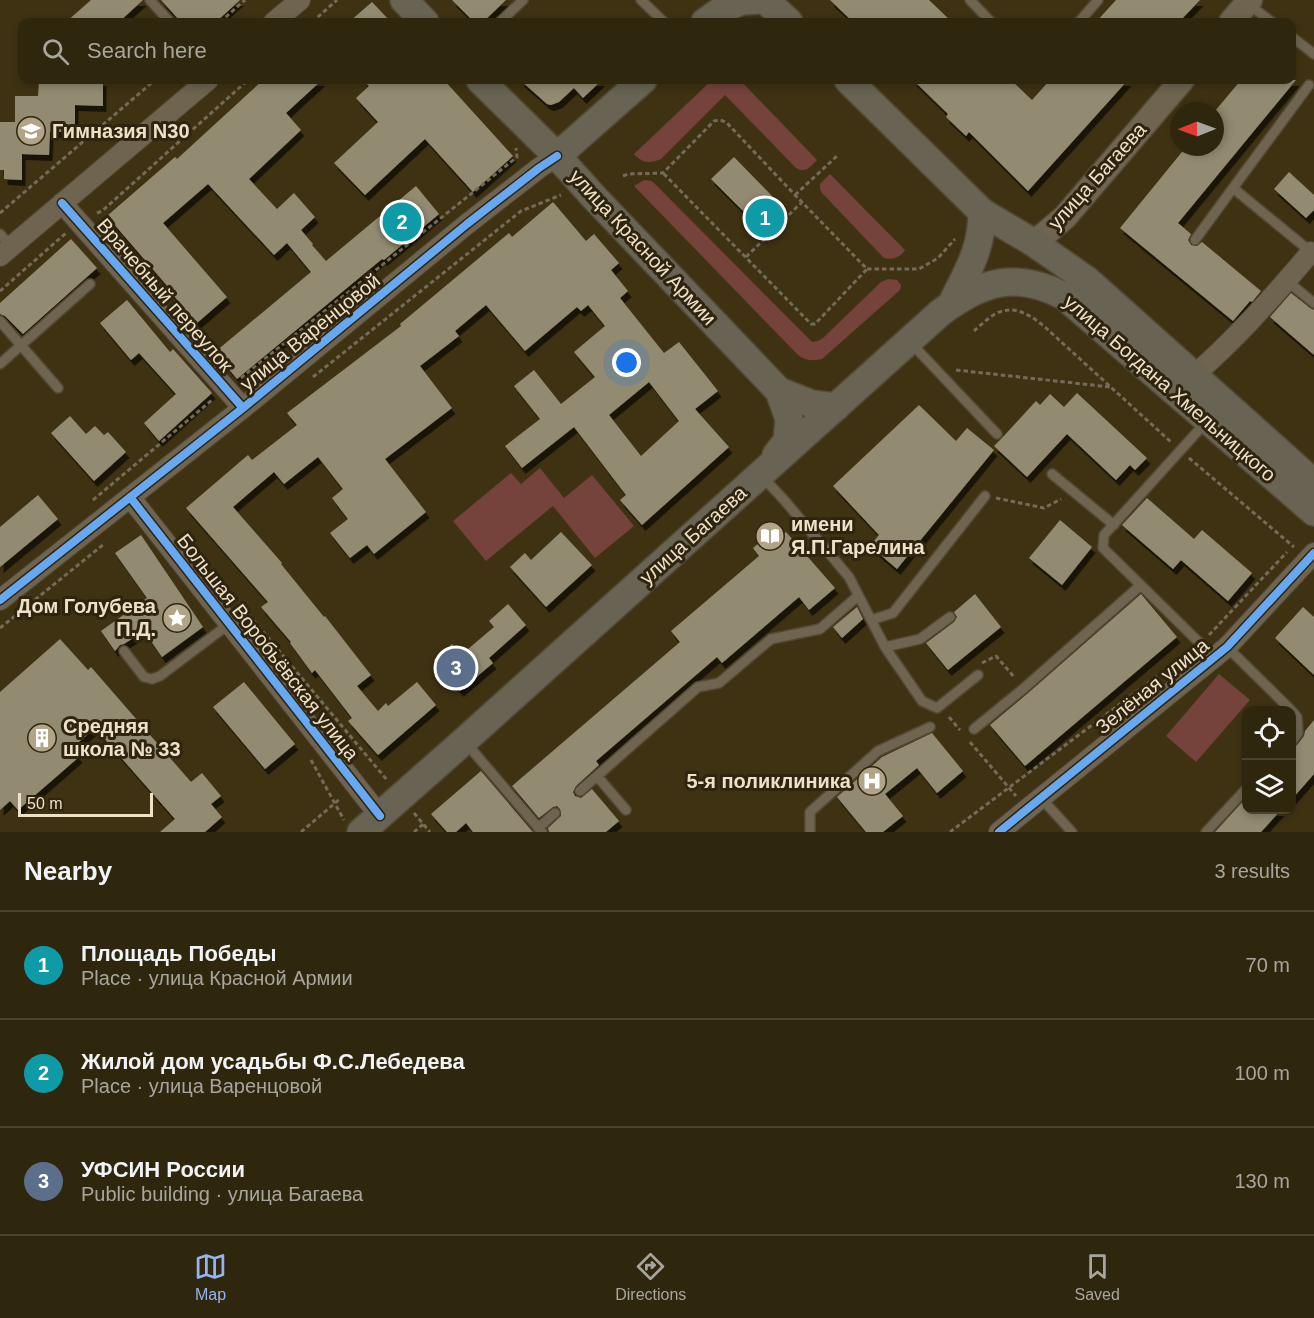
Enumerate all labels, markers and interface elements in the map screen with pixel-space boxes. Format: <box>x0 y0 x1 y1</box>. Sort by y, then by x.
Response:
search box <box>18 18 1296 84</box>
icon: search <box>39 35 72 68</box>
text: Search here <box>87 38 207 63</box>
north arrow <box>1170 102 1224 156</box>
school or university icon: Гимназия N30 <box>15 115 47 147</box>
street label: улица Багаева <box>1044 118 1151 234</box>
place label: Гимназия N30 <box>52 120 190 142</box>
street label: улица Красной Армии <box>565 165 721 329</box>
pin: 1 <box>746 196 784 240</box>
pin: 2 <box>382 200 422 244</box>
street label: Врачебный переулок <box>93 214 238 376</box>
street label: улица Варенцовой <box>236 269 384 395</box>
street label: улица Богдана Хмельницкого <box>1060 290 1280 486</box>
your location <box>612 348 641 377</box>
street label: улица Багаева <box>635 481 751 588</box>
place label: имени Я.П.Гарелина <box>791 513 925 558</box>
library icon: имени Я.П.Гарелина <box>754 520 786 552</box>
street label: Большая Воробьёвская улица <box>173 529 364 765</box>
place label: Дом Голубева П.Д. <box>17 595 157 640</box>
place icon: Дом Голубева П.Д. <box>161 602 193 634</box>
street label: Зелёная улица <box>1091 633 1214 738</box>
pin: 3 <box>436 646 476 690</box>
map controls <box>1242 706 1296 814</box>
button: locate <box>1242 706 1296 760</box>
place label: Средняя школа № 33 <box>63 715 181 760</box>
building icon: Средняя школа № 33 <box>26 722 58 754</box>
button: layers <box>1242 760 1296 814</box>
hospital icon: 5-я поликлиника <box>856 765 888 797</box>
place label: 5-я поликлиника <box>686 770 852 792</box>
scale bar <box>18 790 153 818</box>
text: 50 m <box>27 795 63 812</box>
text: Nearby <box>24 856 112 886</box>
text: 3 results <box>1214 860 1290 882</box>
text: Площадь Победы <box>81 941 276 966</box>
text: 1 <box>38 954 49 976</box>
text: 70 m <box>1246 954 1290 976</box>
text: Place · улица Красной Армии <box>81 967 353 989</box>
text: Жилой дом усадьбы Ф.С.Лебедева <box>81 1049 465 1074</box>
text: 2 <box>38 1062 49 1084</box>
text: 100 m <box>1234 1062 1290 1084</box>
text: Place · улица Варенцовой <box>81 1075 322 1097</box>
text: УФСИН России <box>81 1157 245 1182</box>
text: 3 <box>38 1170 49 1192</box>
text: 130 m <box>1234 1170 1290 1192</box>
text: Public building · улица Багаева <box>81 1183 363 1205</box>
tab: Map <box>194 1250 227 1304</box>
tab: Directions <box>615 1250 686 1304</box>
tab: Saved <box>1075 1250 1120 1304</box>

